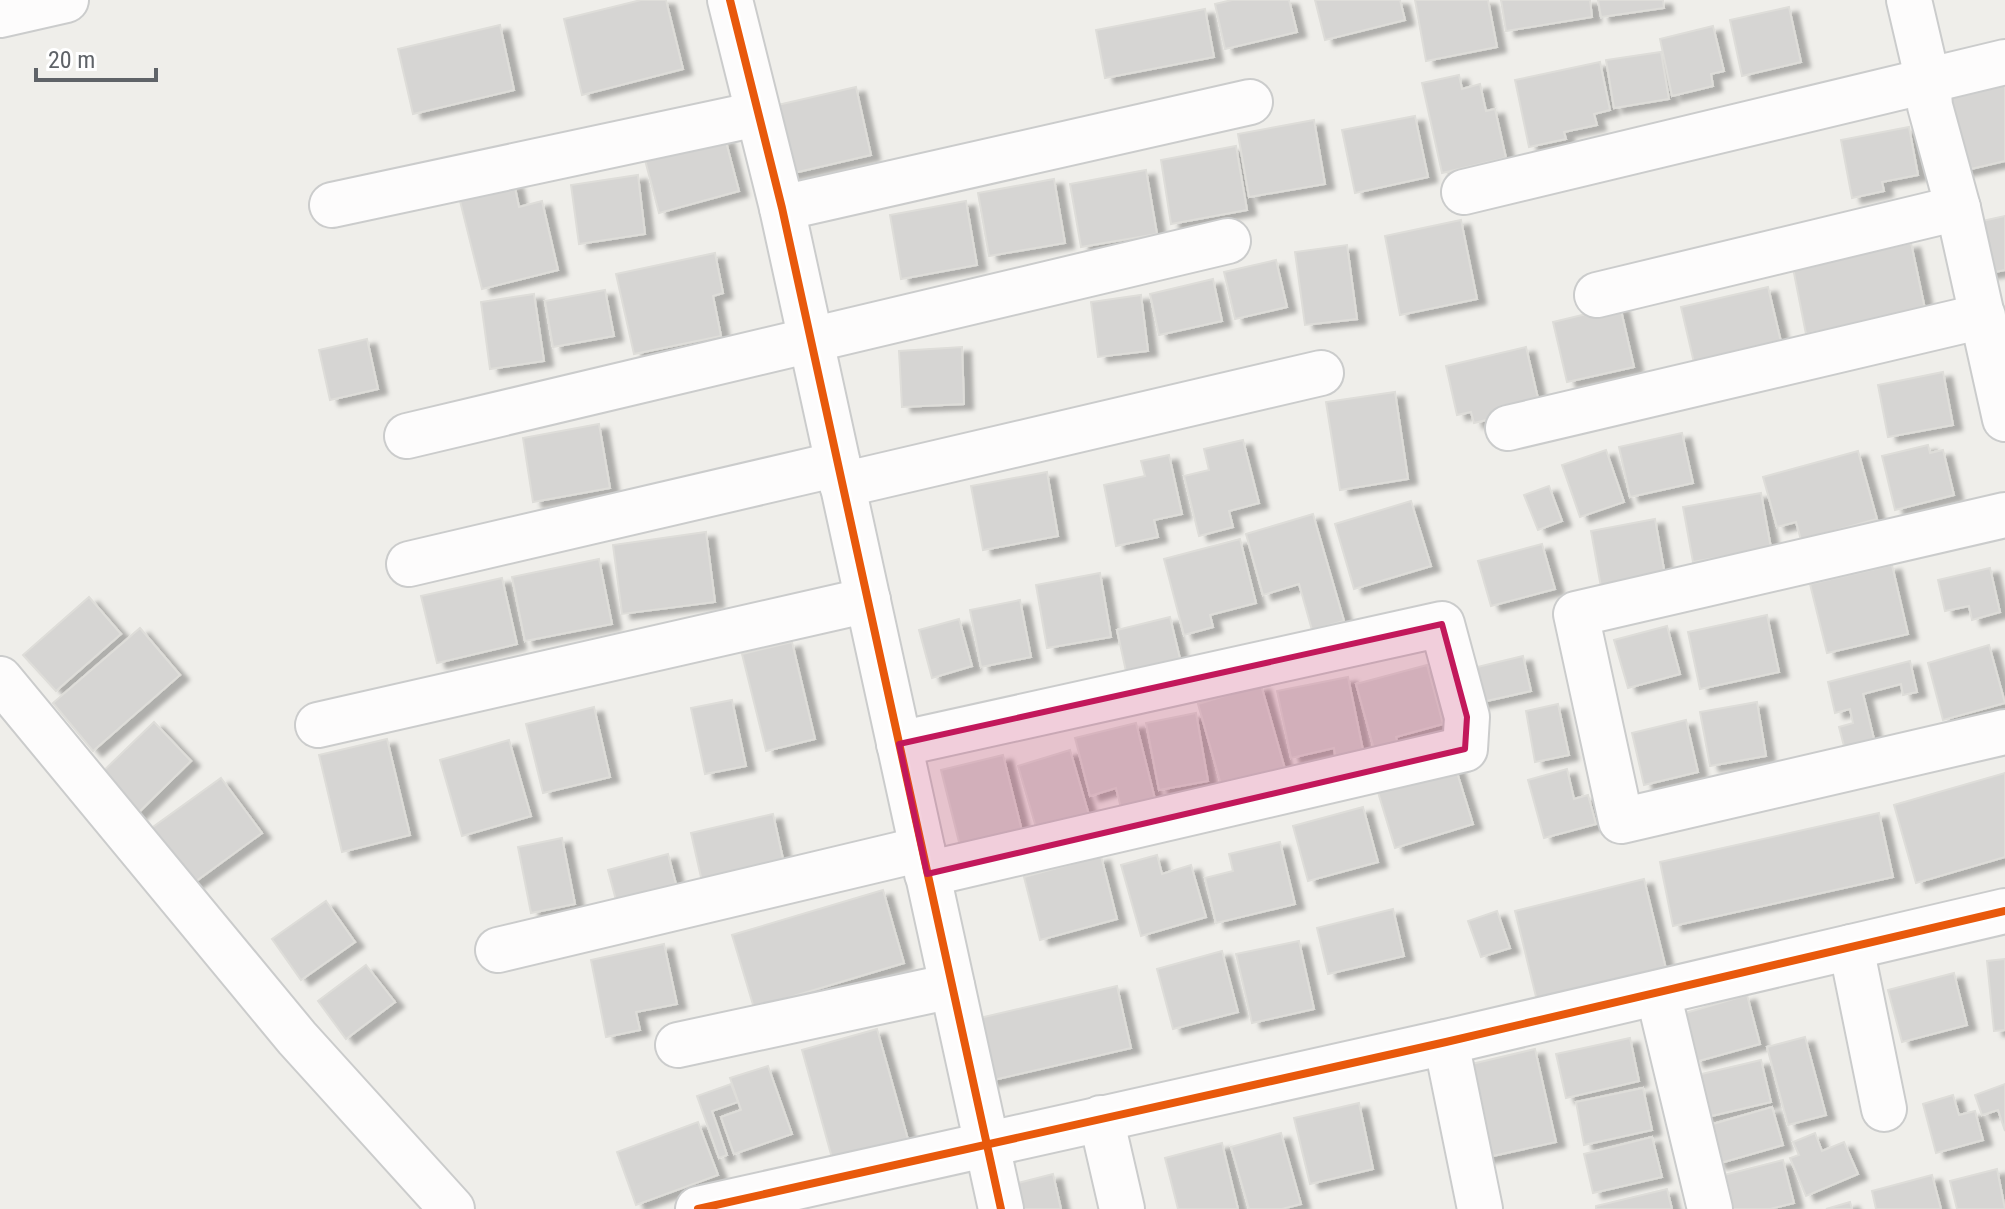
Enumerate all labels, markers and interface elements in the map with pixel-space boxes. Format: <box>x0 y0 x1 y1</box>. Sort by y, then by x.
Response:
scale bar <box>36 32 156 82</box>
text: 20 m <box>48 46 95 74</box>

